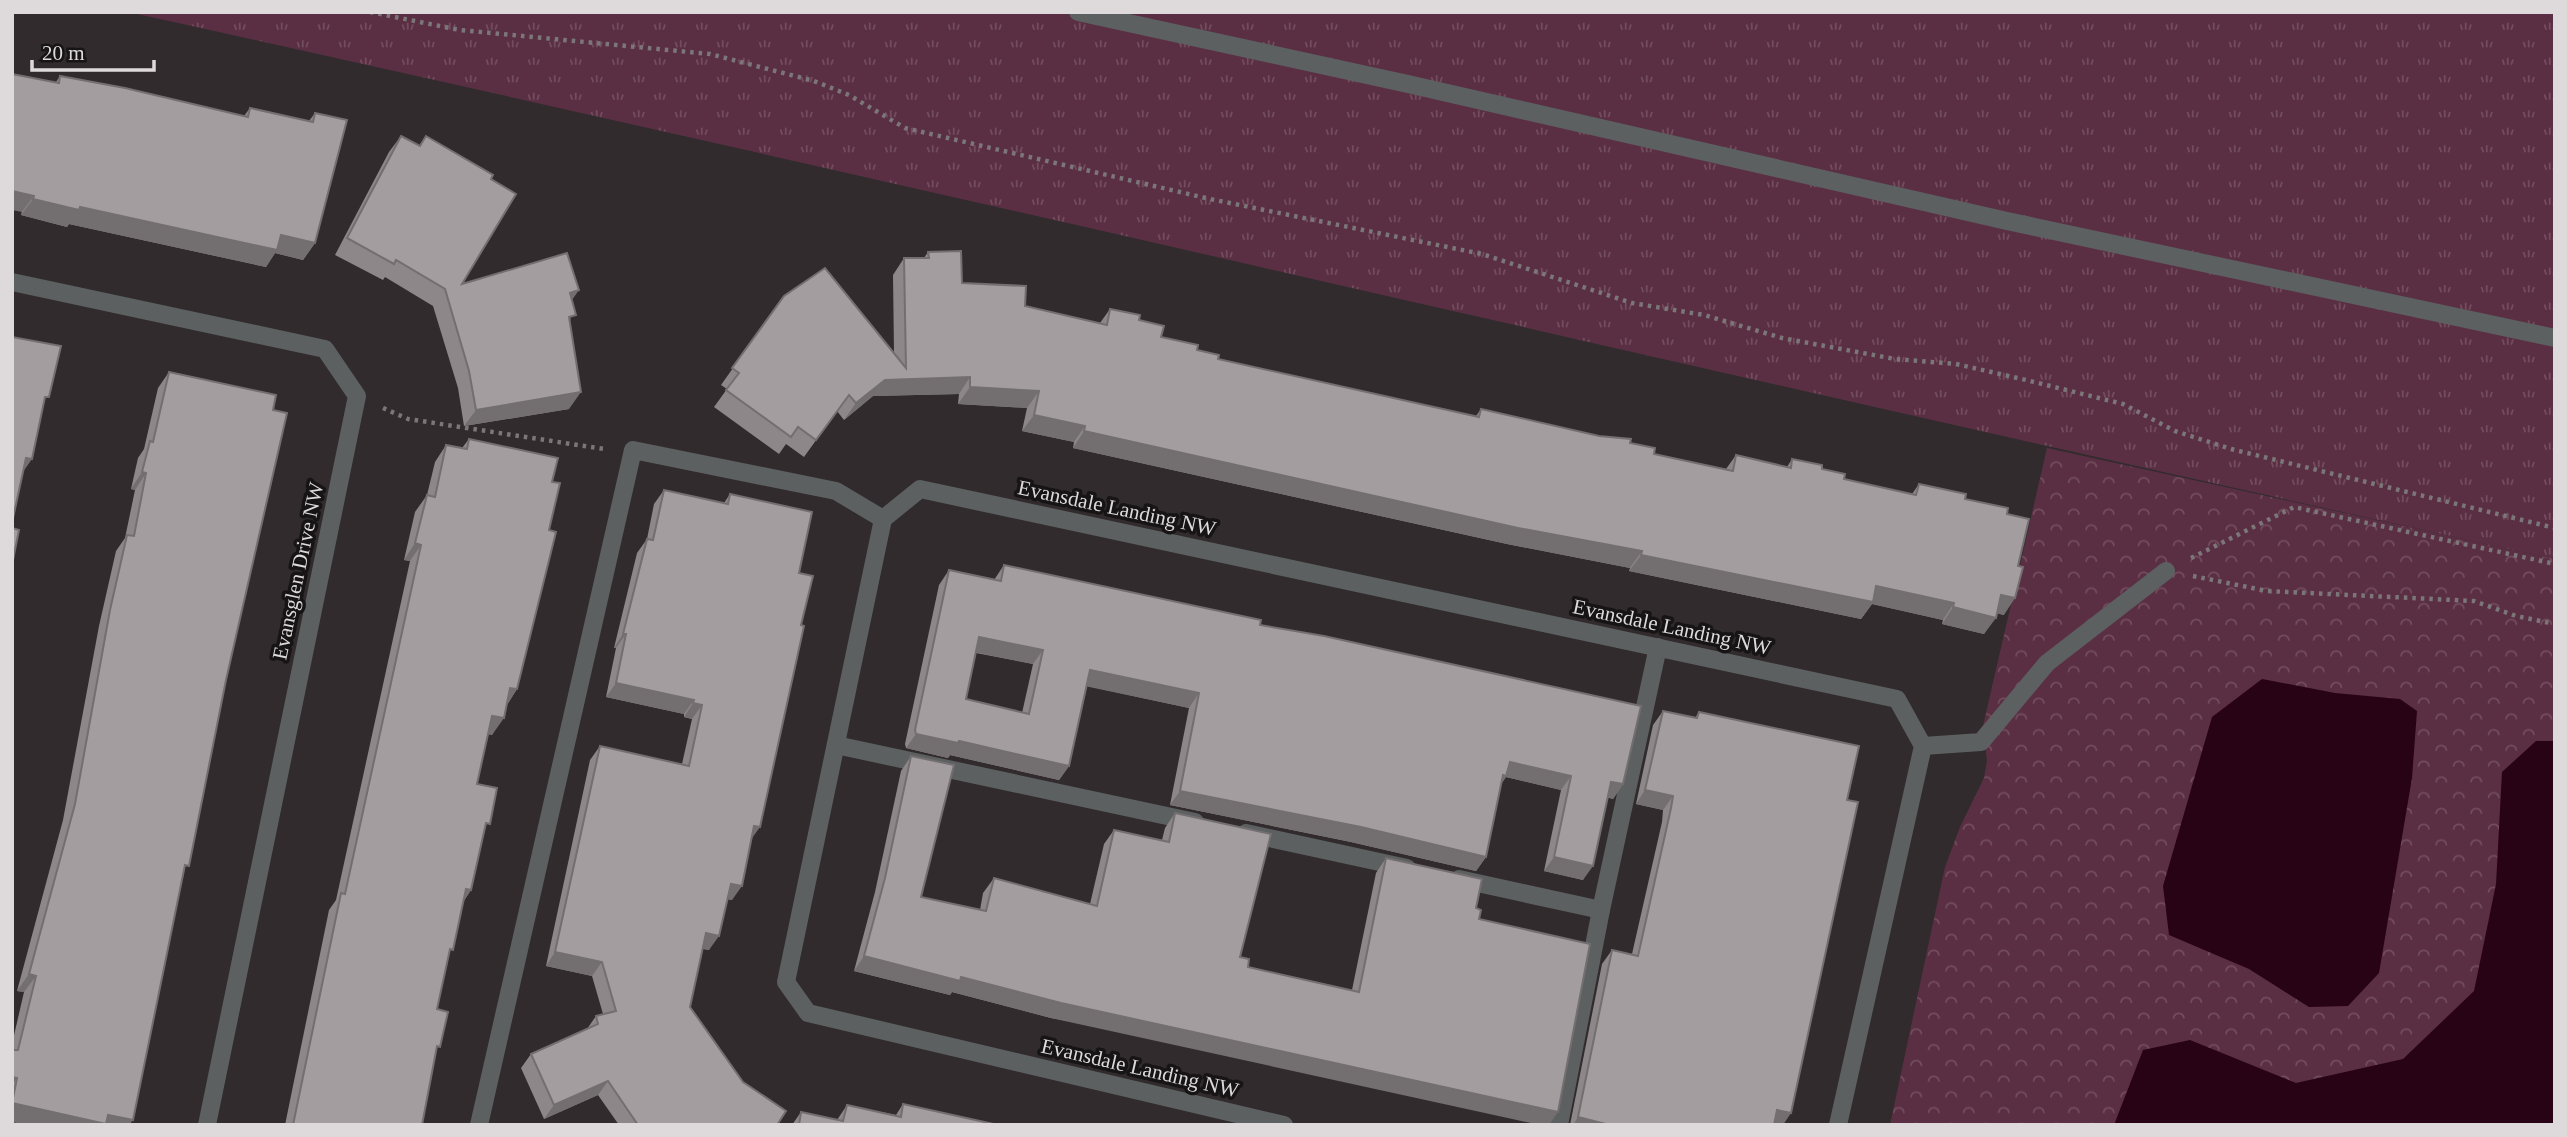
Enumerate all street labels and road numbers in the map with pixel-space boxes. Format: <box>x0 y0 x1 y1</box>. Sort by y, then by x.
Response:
street label: Evansdale Landing NW <box>1016 475 1218 541</box>
street label: Evansglen Drive NW <box>267 480 329 662</box>
street label: Evansdale Landing NW <box>1571 594 1773 660</box>
street label: Evansdale Landing NW <box>1039 1034 1241 1102</box>

